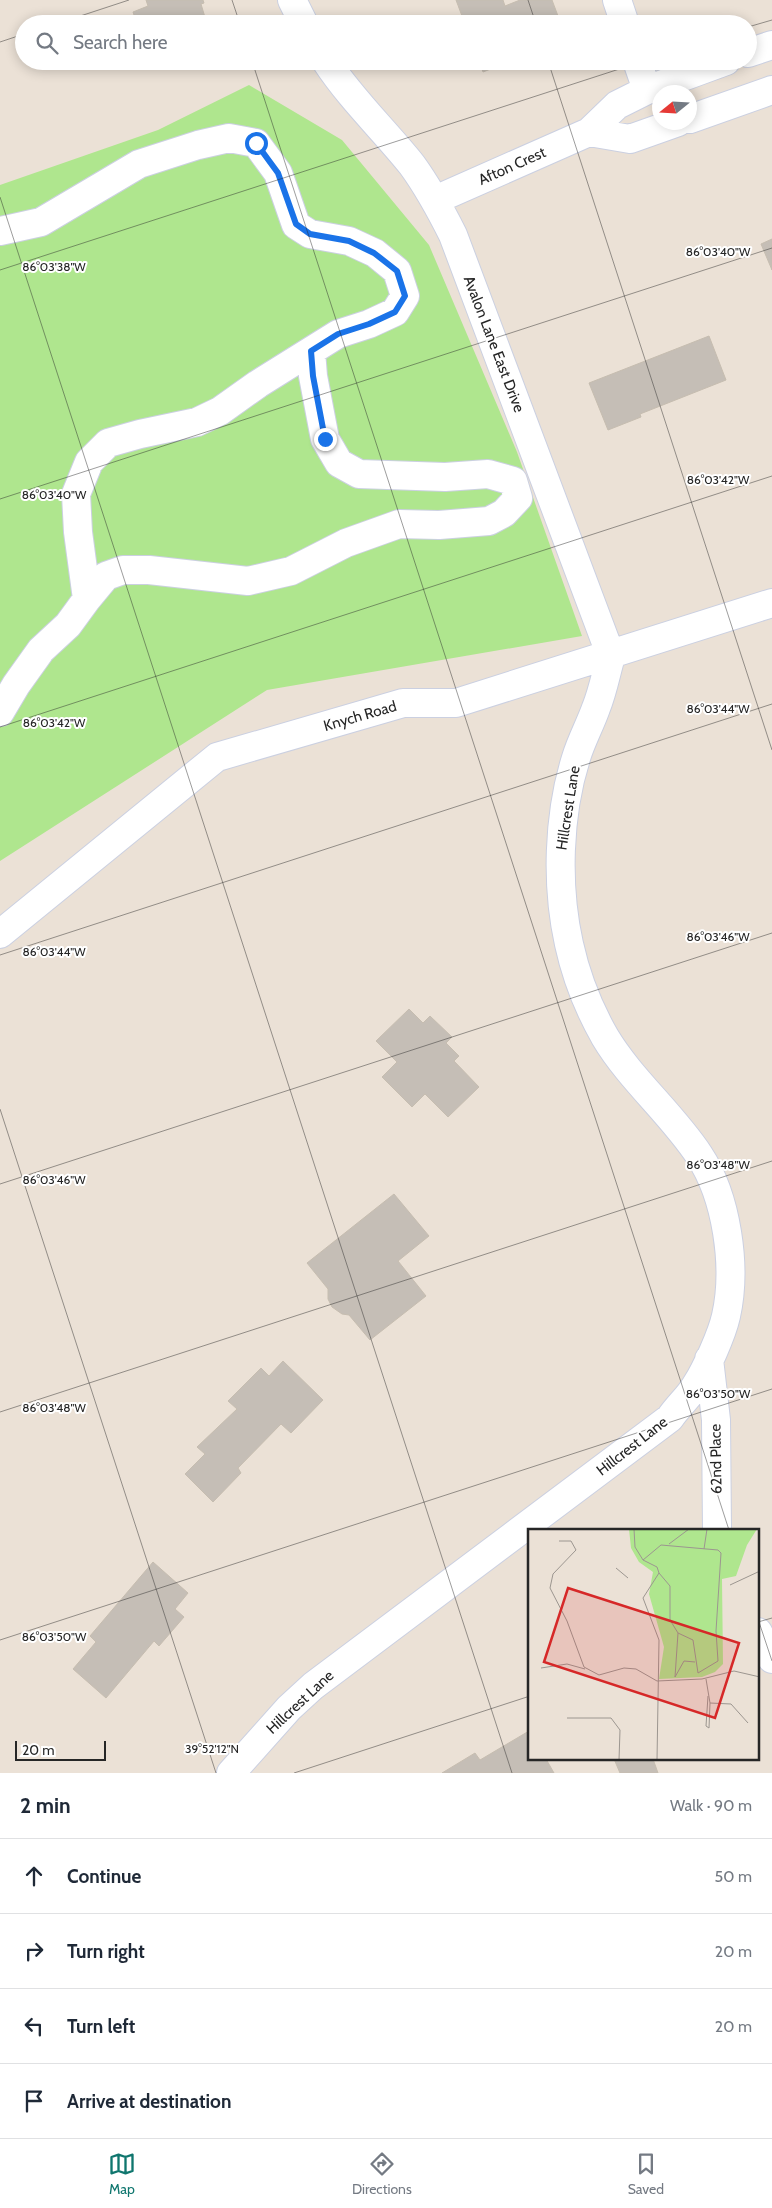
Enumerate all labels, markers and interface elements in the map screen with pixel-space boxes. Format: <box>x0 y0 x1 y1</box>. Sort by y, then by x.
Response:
search box <box>15 15 757 70</box>
icon: search <box>33 29 61 57</box>
text: Search here <box>73 31 167 54</box>
north arrow <box>652 85 697 130</box>
route start <box>245 132 268 155</box>
street label: Afton Crest <box>476 143 548 189</box>
text: 86°03'40"W <box>686 244 751 259</box>
text: 86°03'38"W <box>22 259 86 274</box>
street label: Avalon Lane East Drive <box>460 273 528 415</box>
route end <box>314 428 337 451</box>
text: 86°03'42"W <box>687 472 750 487</box>
text: 86°03'40"W <box>22 487 87 502</box>
street label: Knych Road <box>321 697 399 735</box>
text: 86°03'44"W <box>686 701 750 716</box>
text: 86°03'42"W <box>23 715 86 730</box>
street label: Hillcrest Lane <box>552 764 584 851</box>
text: 86°03'46"W <box>686 929 750 944</box>
text: 86°03'44"W <box>22 944 86 959</box>
text: 86°03'48"W <box>686 1157 750 1172</box>
text: 86°03'46"W <box>22 1172 86 1187</box>
text: 86°03'50"W <box>686 1386 751 1401</box>
text: 86°03'48"W <box>22 1400 86 1415</box>
street label: Hillcrest Lane <box>593 1413 671 1479</box>
street label: 62nd Place <box>706 1423 726 1494</box>
inset map <box>528 1529 760 1760</box>
text: 86°03'50"W <box>22 1629 87 1644</box>
street label: Hillcrest Lane <box>263 1666 337 1738</box>
scale bar <box>15 1738 106 1761</box>
text: 20 m <box>22 1741 55 1759</box>
text: 39°52'12"N <box>185 1741 239 1756</box>
text: 2 min <box>20 1793 71 1818</box>
text: Walk · 90 m <box>670 1796 752 1815</box>
icon: ahead <box>20 1862 48 1890</box>
text: Continue <box>67 1865 141 1888</box>
text: 50 m <box>715 1867 752 1886</box>
icon: right <box>20 1937 48 1965</box>
text: Turn right <box>67 1940 145 1963</box>
text: 20 m <box>715 1942 752 1961</box>
icon: left <box>20 2012 48 2040</box>
text: Turn left <box>67 2015 135 2038</box>
text: 20 m <box>715 2017 752 2036</box>
icon: arrive <box>20 2087 48 2115</box>
text: Arrive at destination <box>67 2090 231 2113</box>
tab: Map <box>108 2150 136 2198</box>
tab: Directions <box>352 2150 412 2198</box>
tab: Saved <box>628 2150 664 2198</box>

